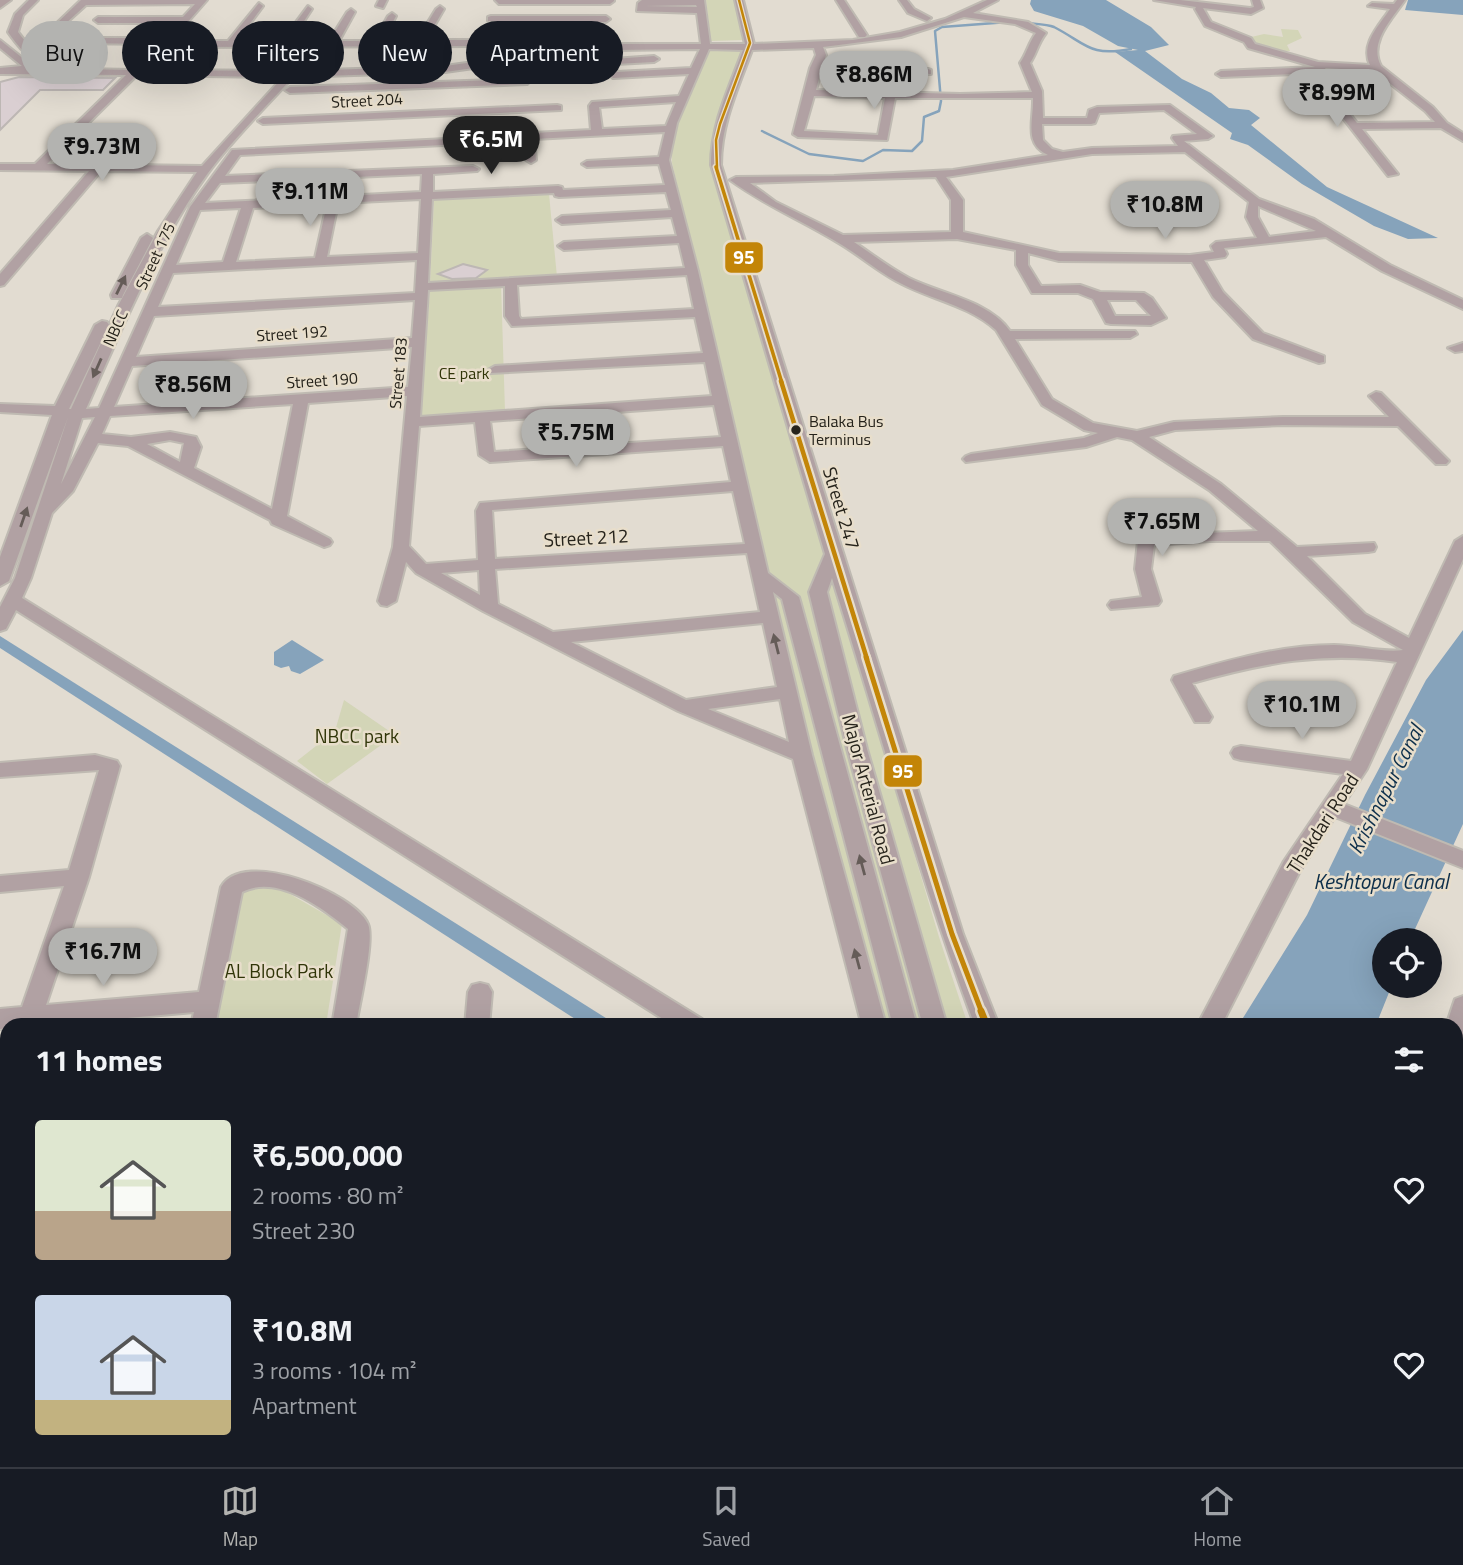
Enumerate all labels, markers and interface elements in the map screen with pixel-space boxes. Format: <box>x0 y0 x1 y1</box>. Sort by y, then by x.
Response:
chip: Buy <box>21 21 108 84</box>
chip: Rent <box>122 21 218 84</box>
chip: Filters <box>232 21 344 84</box>
chip: New <box>358 21 452 84</box>
chip: Apartment <box>466 21 623 84</box>
pin: ₹8.86M <box>817 52 931 111</box>
text: ₹8.86M <box>835 56 913 91</box>
pin: ₹8.99M <box>1280 69 1394 129</box>
text: ₹8.99M <box>1298 74 1376 109</box>
street label: Street 204 <box>331 86 403 114</box>
pin: ₹6.5M <box>442 116 540 176</box>
text: ₹6.5M <box>459 121 523 156</box>
pin: ₹9.73M <box>45 124 159 183</box>
text: ₹9.73M <box>63 128 141 163</box>
pin: ₹9.11M <box>253 168 367 228</box>
text: ₹9.11M <box>271 173 349 208</box>
pin: ₹10.8M <box>1108 182 1222 241</box>
text: ₹10.8M <box>1126 186 1204 221</box>
street label: Street 175 <box>129 218 181 294</box>
line badge: 95 <box>724 241 764 274</box>
text: 95 <box>733 242 755 271</box>
one-way arrow <box>116 275 127 295</box>
street label: NBCC <box>96 306 134 350</box>
street label: Street 192 <box>255 319 329 347</box>
street label: Street 183 <box>383 336 413 410</box>
one-way arrow <box>91 358 103 378</box>
park label: CE park <box>439 361 490 385</box>
pin: ₹8.56M <box>136 362 250 421</box>
text: ₹8.56M <box>154 366 232 401</box>
street label: Street 190 <box>285 366 359 394</box>
place label: Balaka Bus Terminus <box>809 409 884 451</box>
pin: ₹5.75M <box>519 410 633 469</box>
text: ₹5.75M <box>537 414 615 449</box>
marker: Balaka Bus Terminus <box>789 423 803 437</box>
street label: Street 247 <box>816 463 868 553</box>
pin: ₹7.65M <box>1105 498 1219 558</box>
text: ₹7.65M <box>1123 503 1201 538</box>
one-way arrow <box>19 506 30 527</box>
street label: Street 212 <box>543 520 629 554</box>
one-way arrow <box>770 633 781 655</box>
pin: ₹10.1M <box>1245 682 1359 741</box>
text: ₹10.1M <box>1263 686 1341 721</box>
street label: Major Arterial Road <box>835 711 903 867</box>
water label: Krishnapur Canal <box>1339 717 1432 859</box>
park label: NBCC park <box>315 721 399 750</box>
line badge: 95 <box>883 754 923 788</box>
text: 95 <box>892 756 914 785</box>
street label: Thakdari Road <box>1279 767 1365 879</box>
one-way arrow <box>856 854 867 876</box>
water label: Keshtopur Canal <box>1313 865 1451 897</box>
pin: ₹16.7M <box>46 928 160 988</box>
map controls <box>1372 928 1442 998</box>
button: locate <box>1372 928 1442 998</box>
text: ₹16.7M <box>64 933 142 968</box>
one-way arrow <box>851 948 862 970</box>
park label: AL Block Park <box>225 956 333 985</box>
text: 11 homes <box>35 1037 162 1083</box>
icon: filters <box>1390 1041 1428 1079</box>
text: ₹6,500,000 <box>252 1132 403 1178</box>
icon: home <box>91 1148 175 1232</box>
icon: heart <box>1390 1171 1428 1209</box>
text: 2 rooms · 80 m² <box>252 1178 403 1213</box>
text: Street 230 <box>252 1213 355 1248</box>
text: ₹10.8M <box>252 1307 353 1353</box>
icon: home <box>91 1323 175 1407</box>
icon: heart <box>1390 1346 1428 1384</box>
text: 3 rooms · 104 m² <box>252 1353 416 1388</box>
text: Apartment <box>252 1388 357 1423</box>
tab: Map <box>221 1482 259 1553</box>
tab: Saved <box>702 1482 751 1553</box>
tab: Home <box>1193 1482 1242 1553</box>

